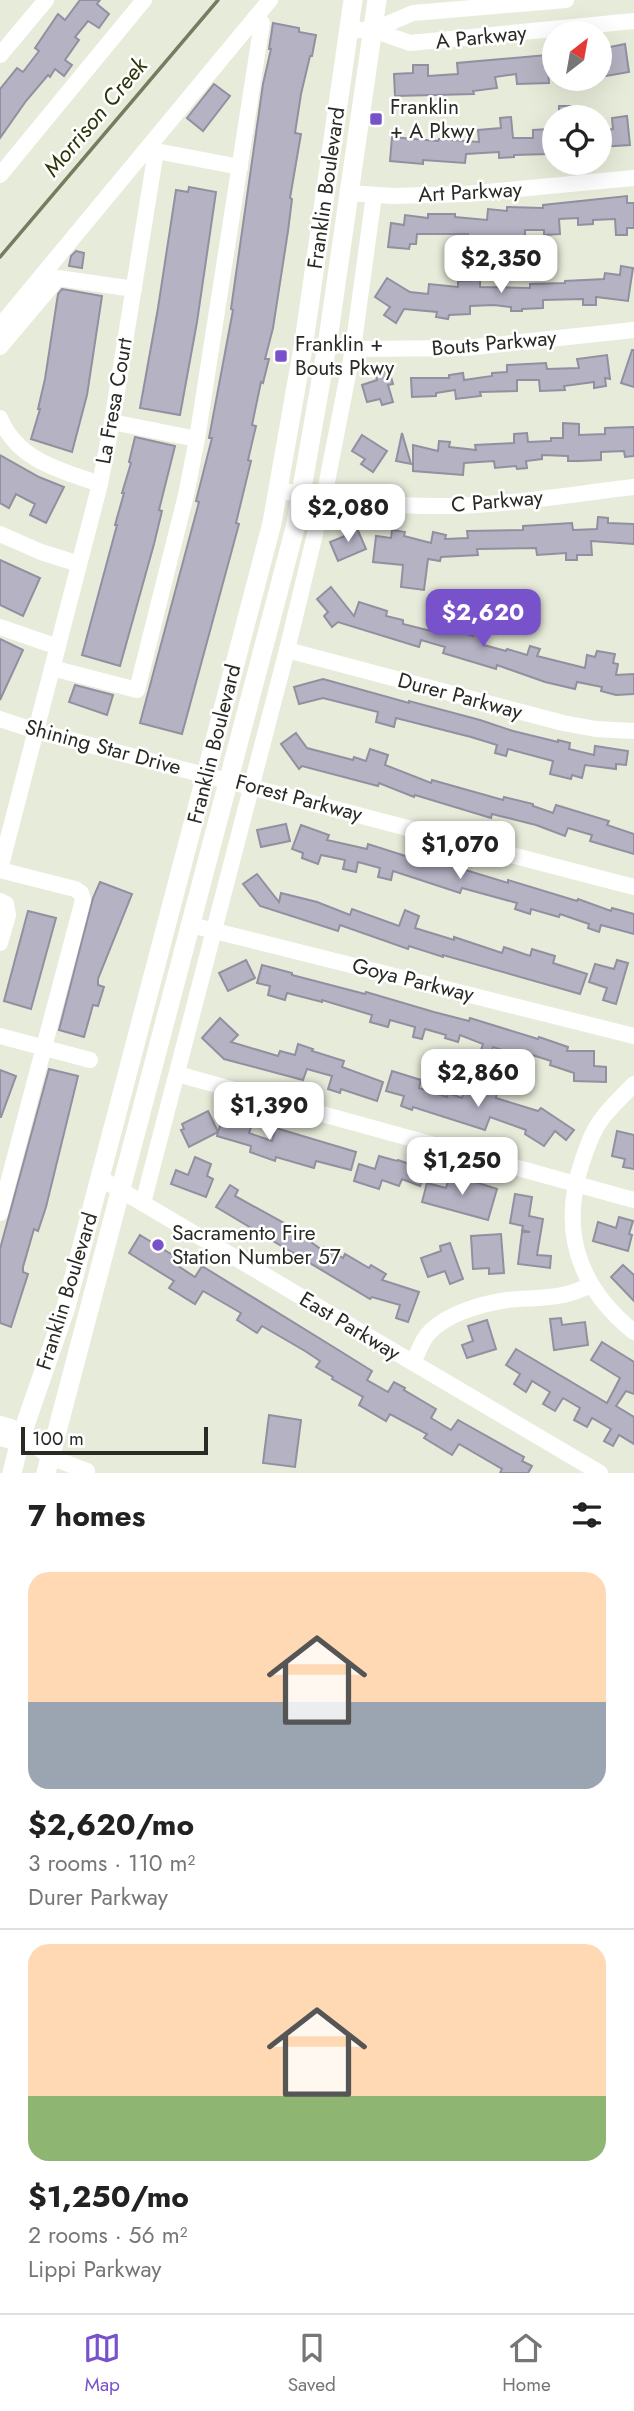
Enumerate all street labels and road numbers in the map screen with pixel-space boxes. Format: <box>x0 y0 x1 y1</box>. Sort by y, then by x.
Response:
street label: A Parkway <box>434 17 529 57</box>
street label: Franklin Boulevard <box>300 105 352 271</box>
street label: Art Parkway <box>417 174 523 210</box>
street label: Bouts Parkway <box>430 323 558 363</box>
street label: La Fresa Court <box>88 336 140 466</box>
street label: C Parkway <box>450 482 545 520</box>
street label: Franklin Boulevard <box>180 661 248 827</box>
street label: Durer Parkway <box>394 665 526 727</box>
street label: Shining Star Drive <box>22 712 185 782</box>
street label: Forest Parkway <box>232 767 366 830</box>
street label: Goya Parkway <box>349 950 478 1010</box>
street label: Franklin Boulevard <box>29 1209 105 1373</box>
street label: East Parkway <box>294 1284 407 1368</box>

